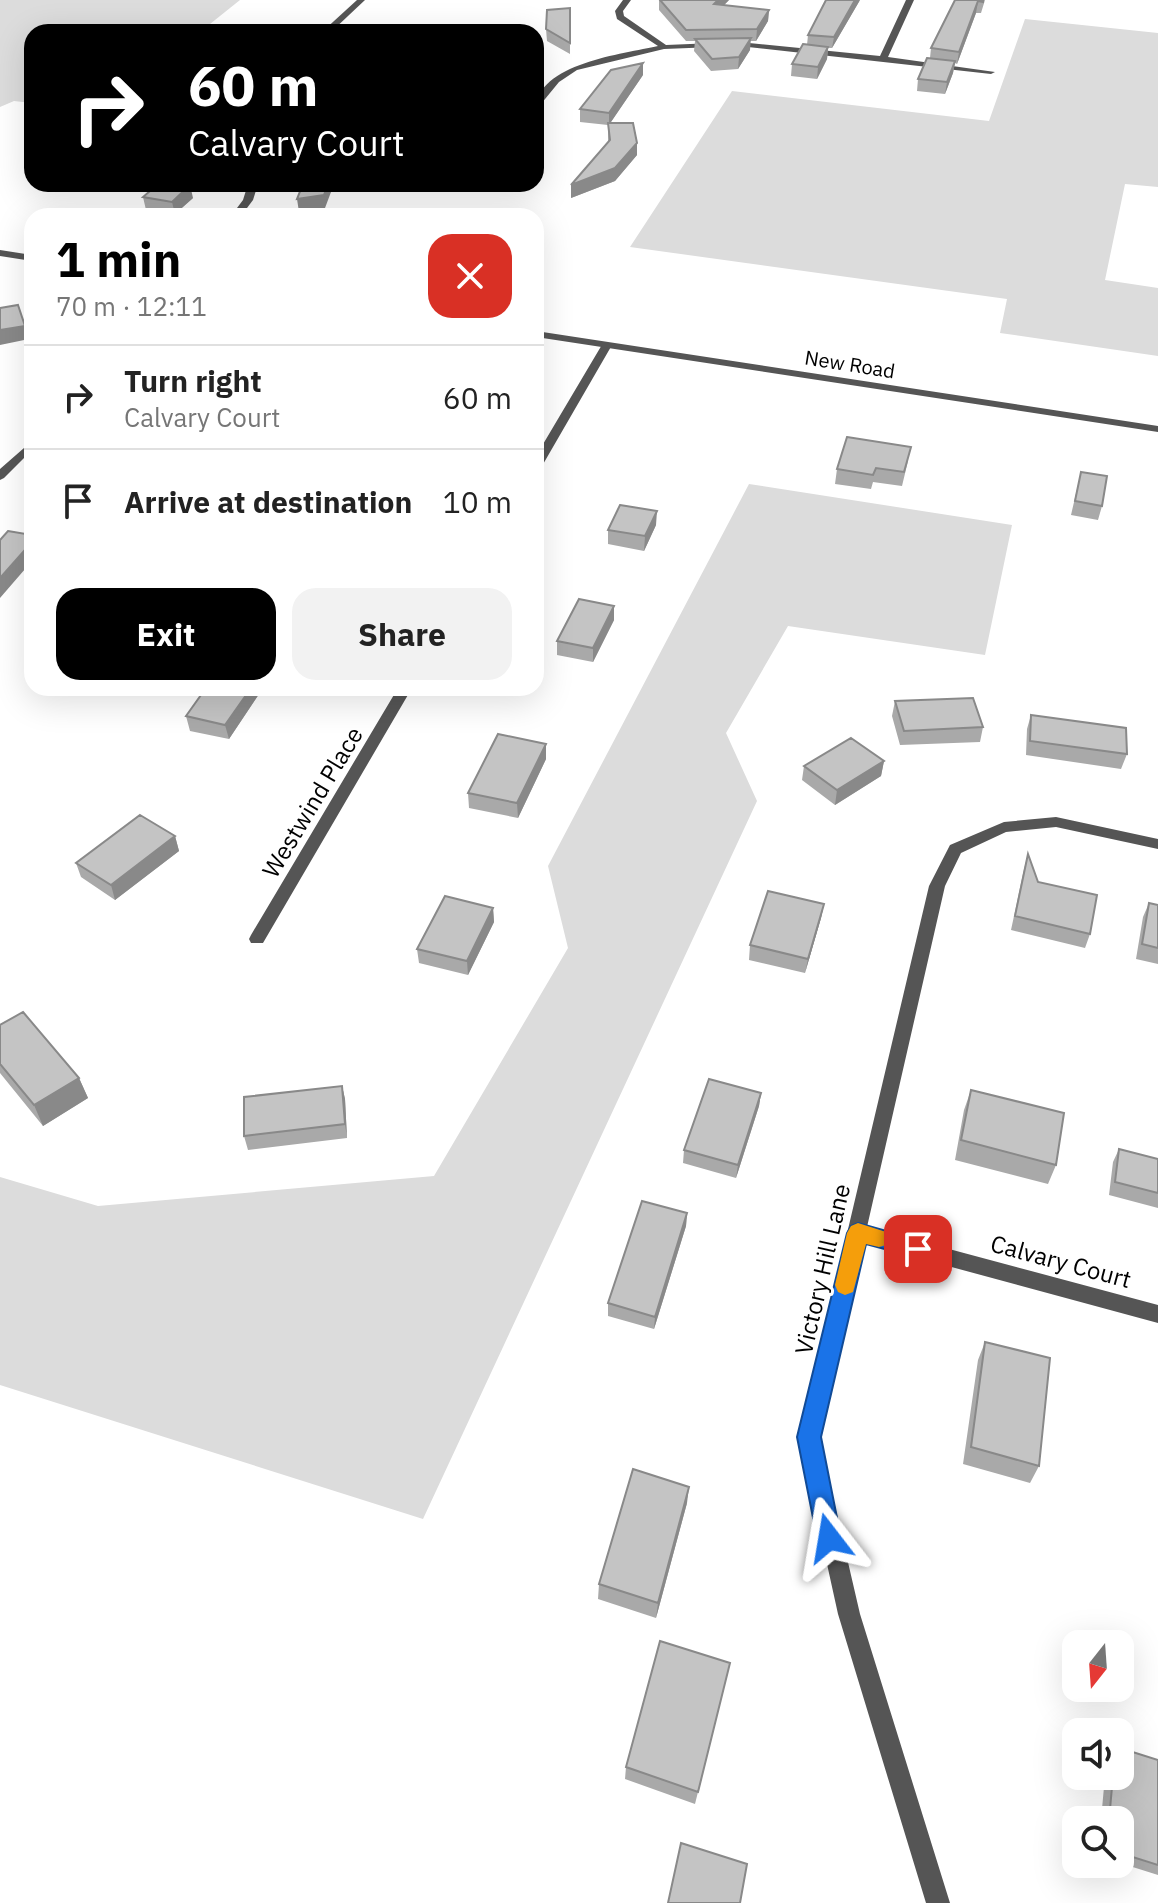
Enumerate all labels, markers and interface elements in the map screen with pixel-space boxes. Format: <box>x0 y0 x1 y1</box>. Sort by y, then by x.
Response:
text: 60 m <box>188 49 318 121</box>
icon: right <box>56 56 160 160</box>
text: Calvary Court <box>188 119 405 166</box>
text: 1 min <box>56 228 181 290</box>
button: close <box>428 234 512 318</box>
text: 70 m · 12:11 <box>56 289 207 323</box>
street label: New Road <box>803 344 897 384</box>
text: Turn right <box>124 361 262 400</box>
icon: right <box>56 375 100 419</box>
text: 60 m <box>443 378 512 417</box>
text: Calvary Court <box>124 400 280 434</box>
icon: arrive <box>56 479 100 523</box>
text: Arrive at destination <box>124 482 412 521</box>
text: 10 m <box>443 482 512 521</box>
button: Exit <box>56 588 276 680</box>
button: Share <box>292 588 512 680</box>
street label: Westwind Place <box>254 721 370 883</box>
street label: Victory Hill Lane <box>787 1180 857 1358</box>
pin <box>884 1215 952 1283</box>
icon: arrive <box>896 1227 940 1271</box>
street label: Calvary Court <box>987 1227 1135 1295</box>
position arrow <box>787 1496 871 1580</box>
north arrow <box>1062 1630 1134 1702</box>
map controls <box>1062 1630 1134 1878</box>
button: sound <box>1062 1718 1134 1790</box>
button: search <box>1062 1806 1134 1878</box>

